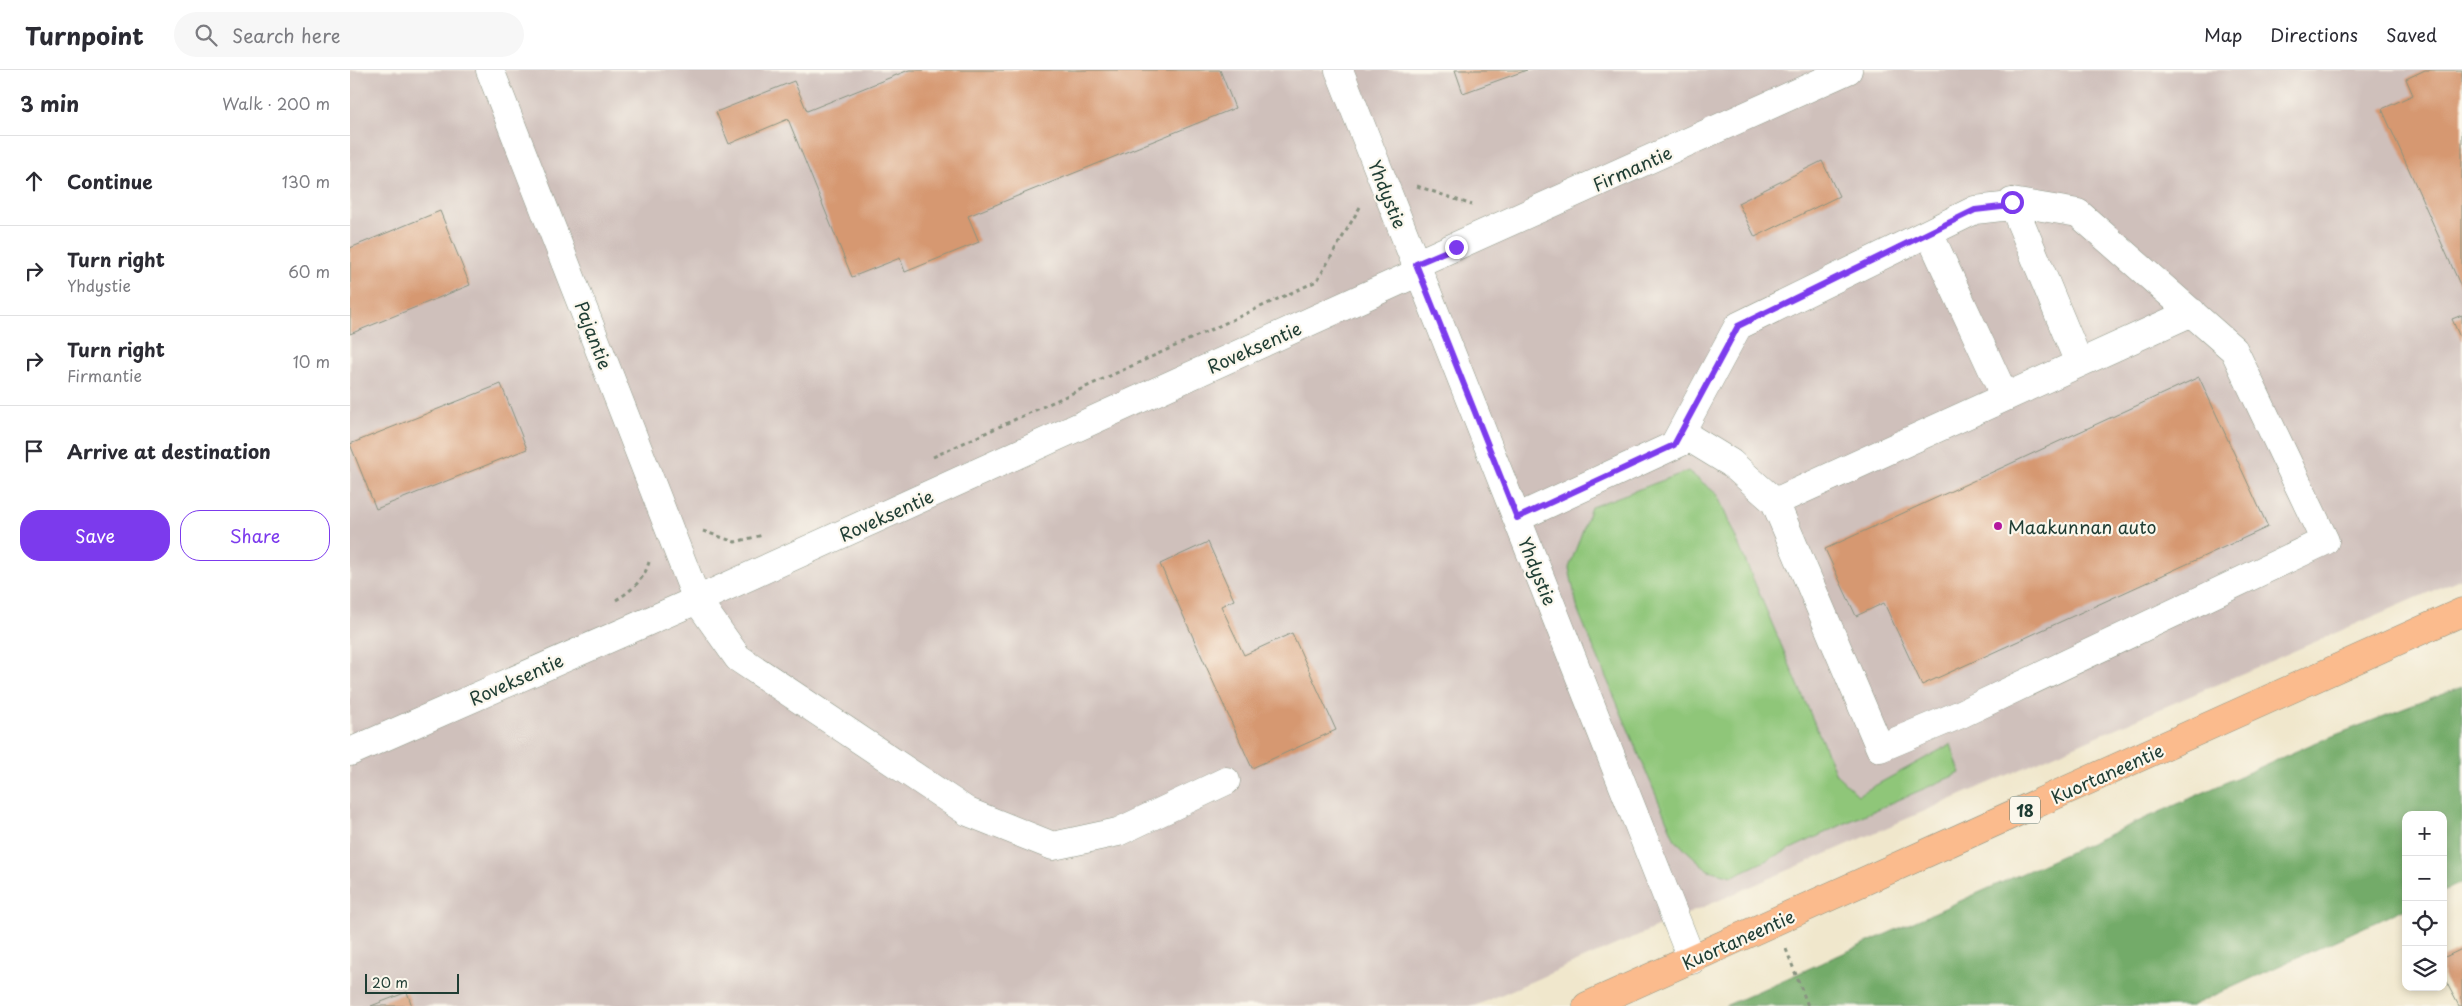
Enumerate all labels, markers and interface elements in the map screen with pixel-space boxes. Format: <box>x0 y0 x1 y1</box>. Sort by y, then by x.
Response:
search box <box>174 12 524 57</box>
text: Turnpoint <box>25 17 144 53</box>
icon: search <box>192 21 220 49</box>
text: Search here <box>232 21 341 49</box>
text: Map <box>2204 21 2242 48</box>
text: Directions <box>2270 21 2358 48</box>
text: Saved <box>2386 21 2437 48</box>
text: 3 min <box>20 87 79 119</box>
text: Walk · 200 m <box>222 91 330 115</box>
street label: Firmantie <box>1588 139 1676 197</box>
street label: Yhdystie <box>1362 156 1414 232</box>
icon: ahead <box>20 167 48 195</box>
text: Continue <box>67 167 153 195</box>
text: 130 m <box>282 169 330 193</box>
route start <box>2001 191 2024 214</box>
route end <box>1445 236 1468 259</box>
text: Turn right <box>67 245 165 273</box>
icon: right <box>20 257 48 285</box>
text: 60 m <box>288 259 330 283</box>
text: Yhdystie <box>67 273 131 297</box>
street label: Pajantie <box>569 297 619 373</box>
street label: Roveksentie <box>1202 314 1306 380</box>
text: Turn right <box>67 335 165 363</box>
icon: right <box>20 347 48 375</box>
text: 10 m <box>293 349 330 373</box>
text: Firmantie <box>67 363 142 387</box>
icon: arrive <box>20 437 48 465</box>
text: Arrive at destination <box>67 437 271 465</box>
street label: Roveksentie <box>834 482 938 548</box>
button: Save <box>20 510 170 561</box>
button: Share <box>180 510 330 561</box>
place label: Maakunnan auto <box>2008 513 2156 540</box>
marker: Maakunnan auto <box>1992 520 2004 532</box>
street label: Yhdystie <box>1512 533 1564 609</box>
street label: Roveksentie <box>464 646 568 712</box>
street label: Kuortaneentie <box>2046 736 2168 810</box>
road number: 18 <box>2010 796 2040 824</box>
map controls <box>2402 811 2447 991</box>
button: + <box>2402 811 2447 856</box>
button: − <box>2402 856 2447 901</box>
button: locate <box>2402 901 2447 946</box>
street label: Kuortaneentie <box>1677 902 1799 976</box>
button: layers <box>2402 946 2447 991</box>
scale bar <box>365 971 459 994</box>
text: 20 m <box>372 972 408 993</box>

